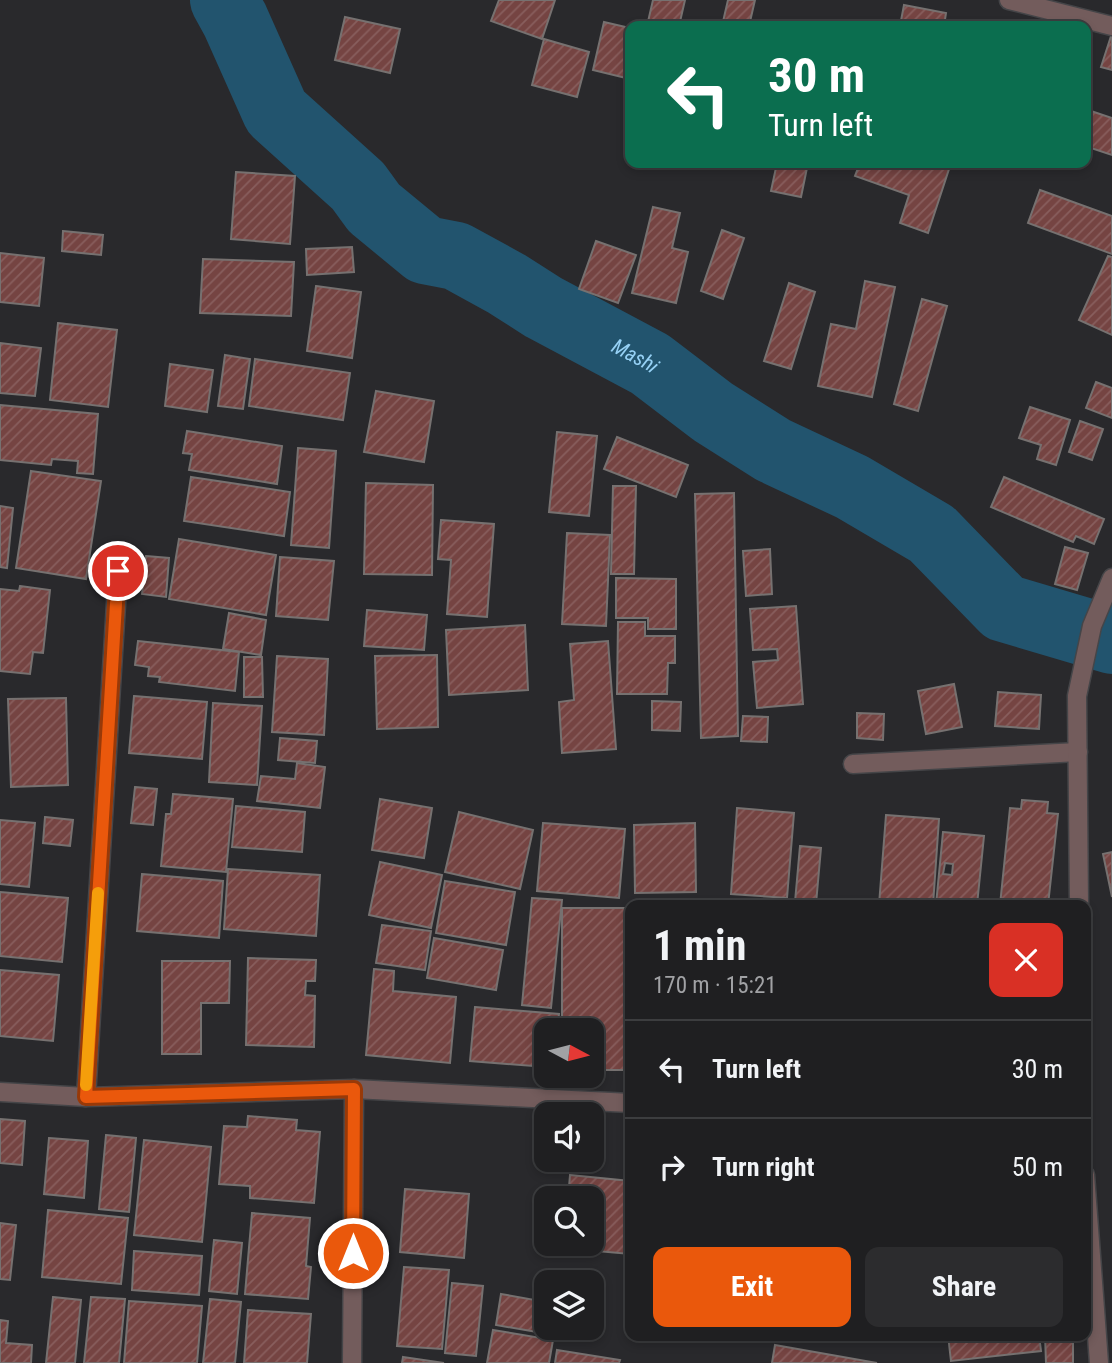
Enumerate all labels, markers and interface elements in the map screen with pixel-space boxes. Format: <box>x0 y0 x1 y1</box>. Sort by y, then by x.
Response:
text: 30 m <box>768 47 865 104</box>
icon: left <box>653 49 744 140</box>
text: Turn left <box>768 106 873 144</box>
water label: Mashi <box>608 334 663 378</box>
pin <box>88 541 148 601</box>
icon: arrive <box>99 552 137 590</box>
text: 1 min <box>653 921 746 970</box>
button: close <box>989 923 1063 997</box>
text: 170 m · 15:21 <box>653 972 777 999</box>
north arrow <box>534 1018 604 1088</box>
map controls <box>534 1018 604 1340</box>
icon: left <box>653 1050 691 1088</box>
text: Turn left <box>712 1054 801 1084</box>
text: 30 m <box>1012 1054 1063 1084</box>
button: sound <box>534 1102 604 1172</box>
icon: right <box>653 1148 691 1186</box>
text: Turn right <box>712 1152 814 1182</box>
text: 50 m <box>1012 1152 1063 1182</box>
button: search <box>534 1186 604 1256</box>
position arrow <box>316 1216 390 1290</box>
button: Exit <box>653 1247 851 1327</box>
button: Share <box>865 1247 1063 1327</box>
button: layers <box>534 1270 604 1340</box>

